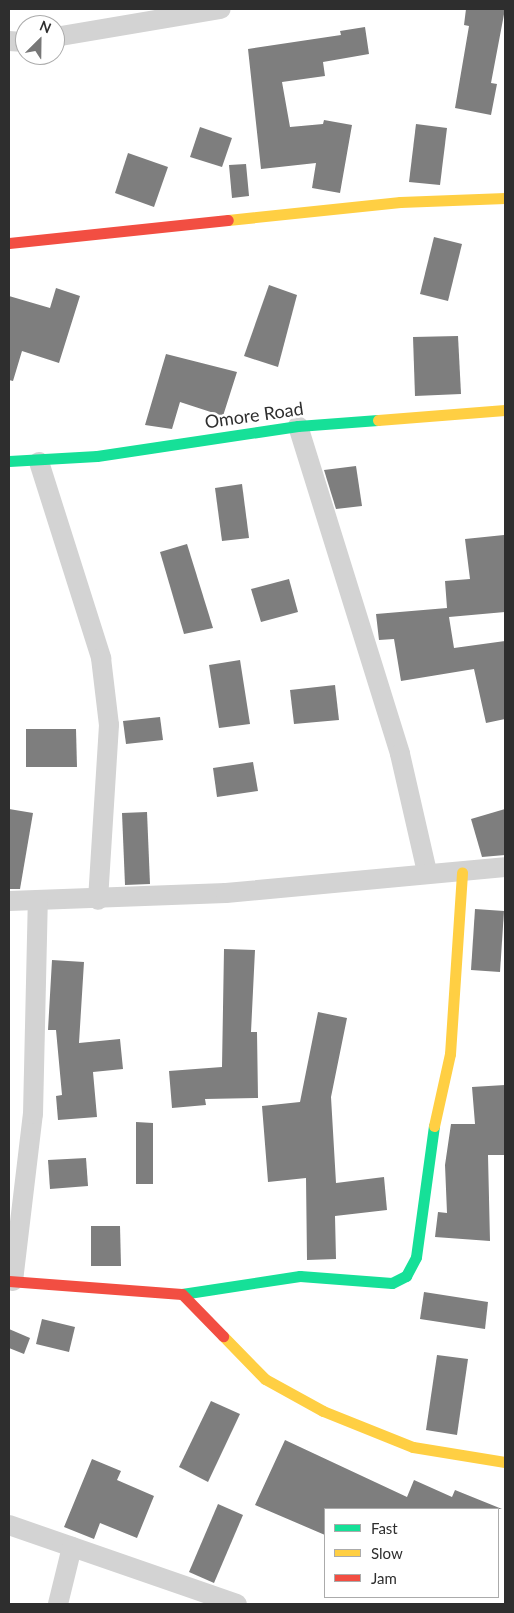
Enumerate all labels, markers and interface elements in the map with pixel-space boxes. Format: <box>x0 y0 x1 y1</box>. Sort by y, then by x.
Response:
north arrow <box>15 15 65 65</box>
text: N <box>37 17 54 37</box>
street label: Omore Road <box>203 397 305 433</box>
legend <box>324 1508 499 1598</box>
text: Fast <box>371 1519 398 1537</box>
text: Slow <box>371 1544 403 1562</box>
text: Jam <box>371 1569 397 1587</box>

